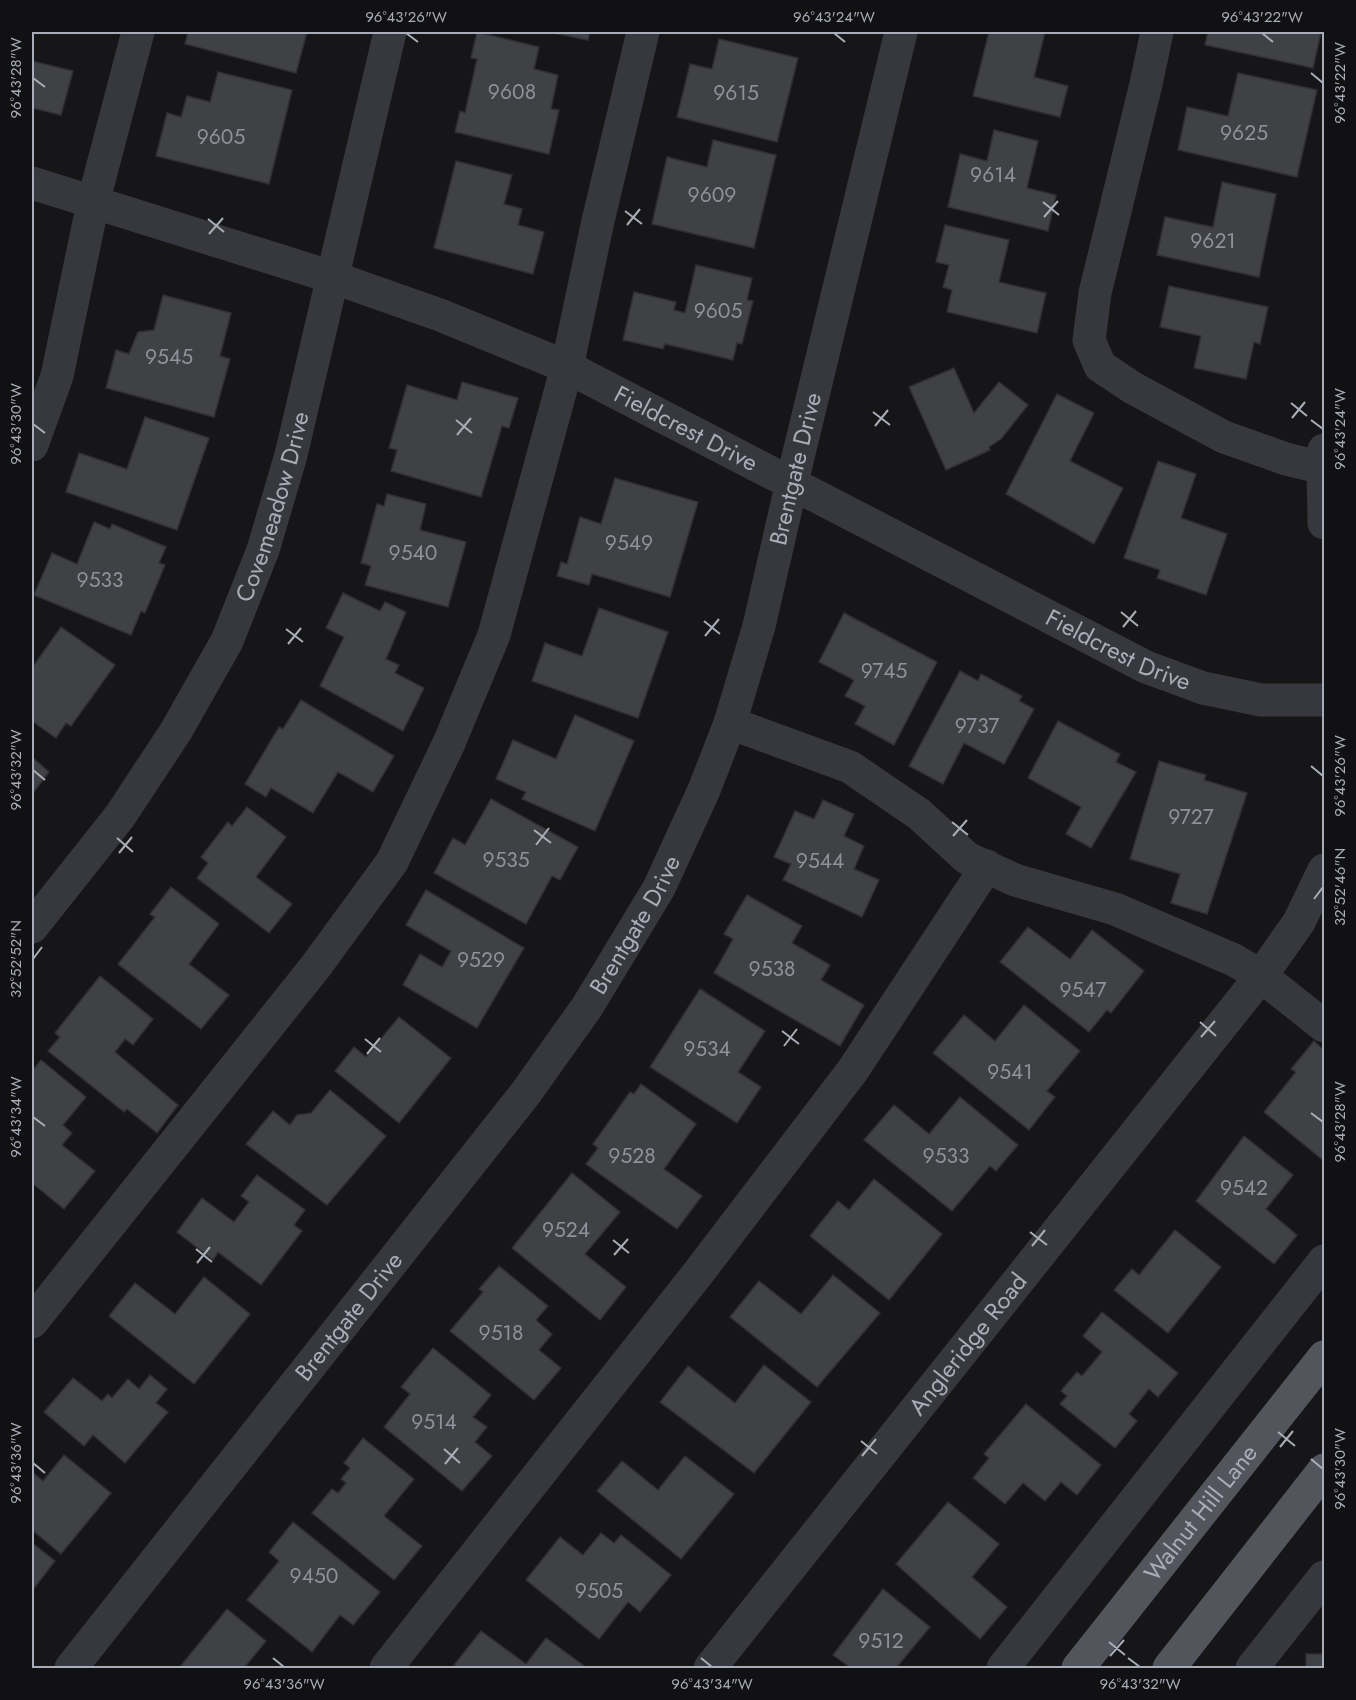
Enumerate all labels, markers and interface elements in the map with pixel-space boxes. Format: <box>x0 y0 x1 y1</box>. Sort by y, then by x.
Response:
text: 96°43'26"W <box>365 6 447 28</box>
text: 96°43'24"W <box>793 6 875 28</box>
text: 96°43'22"W <box>1221 6 1303 28</box>
text: 96°43'28"W <box>5 37 27 119</box>
text: 96°43'22"W <box>1329 42 1351 124</box>
house number: 9608 <box>488 77 536 107</box>
house number: 9615 <box>713 78 759 108</box>
house number: 9625 <box>1220 118 1268 148</box>
house number: 9605 <box>197 122 245 152</box>
house number: 9614 <box>970 160 1016 190</box>
house number: 9609 <box>688 180 736 210</box>
house number: 9621 <box>1190 226 1236 256</box>
house number: 9605 <box>694 296 742 326</box>
house number: 9545 <box>145 342 193 372</box>
street label: Fieldcrest Drive <box>608 376 764 480</box>
text: 96°43'30"W <box>5 383 27 465</box>
text: 96°43'24"W <box>1329 388 1351 470</box>
street label: Brentgate Drive <box>760 389 830 549</box>
street label: Covemeadow Drive <box>226 408 318 607</box>
house number: 9549 <box>605 528 653 558</box>
house number: 9540 <box>389 538 437 568</box>
house number: 9533 <box>77 565 123 595</box>
street label: Fieldcrest Drive <box>1040 600 1196 699</box>
house number: 9745 <box>861 656 907 686</box>
house number: 9737 <box>955 711 999 741</box>
text: 96°43'32"W <box>5 729 27 811</box>
text: 96°43'26"W <box>1329 735 1351 817</box>
house number: 9727 <box>1168 802 1214 832</box>
house number: 9535 <box>482 845 530 875</box>
house number: 9544 <box>796 846 844 876</box>
text: 32°52'46"N <box>1329 848 1351 926</box>
street label: Brentgate Drive <box>581 849 689 1001</box>
text: 32°52'52"N <box>5 920 27 998</box>
house number: 9529 <box>457 945 505 975</box>
house number: 9538 <box>749 954 795 984</box>
house number: 9547 <box>1059 975 1107 1005</box>
house number: 9534 <box>683 1034 731 1064</box>
house number: 9541 <box>987 1057 1033 1087</box>
text: 96°43'34"W <box>5 1076 27 1158</box>
text: 96°43'28"W <box>1329 1081 1351 1163</box>
house number: 9528 <box>608 1141 656 1171</box>
house number: 9533 <box>923 1141 969 1171</box>
house number: 9542 <box>1220 1173 1268 1203</box>
house number: 9524 <box>542 1215 590 1245</box>
street label: Brentgate Drive <box>286 1244 411 1388</box>
street label: Angleridge Road <box>900 1265 1035 1422</box>
house number: 9518 <box>479 1318 523 1348</box>
house number: 9514 <box>411 1407 457 1437</box>
text: 96°43'36"W <box>5 1422 27 1504</box>
text: 96°43'30"W <box>1329 1428 1351 1510</box>
street label: Walnut Hill Lane <box>1135 1437 1266 1588</box>
house number: 9450 <box>290 1561 338 1591</box>
house number: 9505 <box>575 1576 623 1606</box>
house number: 9512 <box>858 1626 904 1656</box>
text: 96°43'36"W <box>243 1673 325 1695</box>
text: 96°43'34"W <box>671 1673 753 1695</box>
text: 96°43'32"W <box>1099 1673 1181 1695</box>

